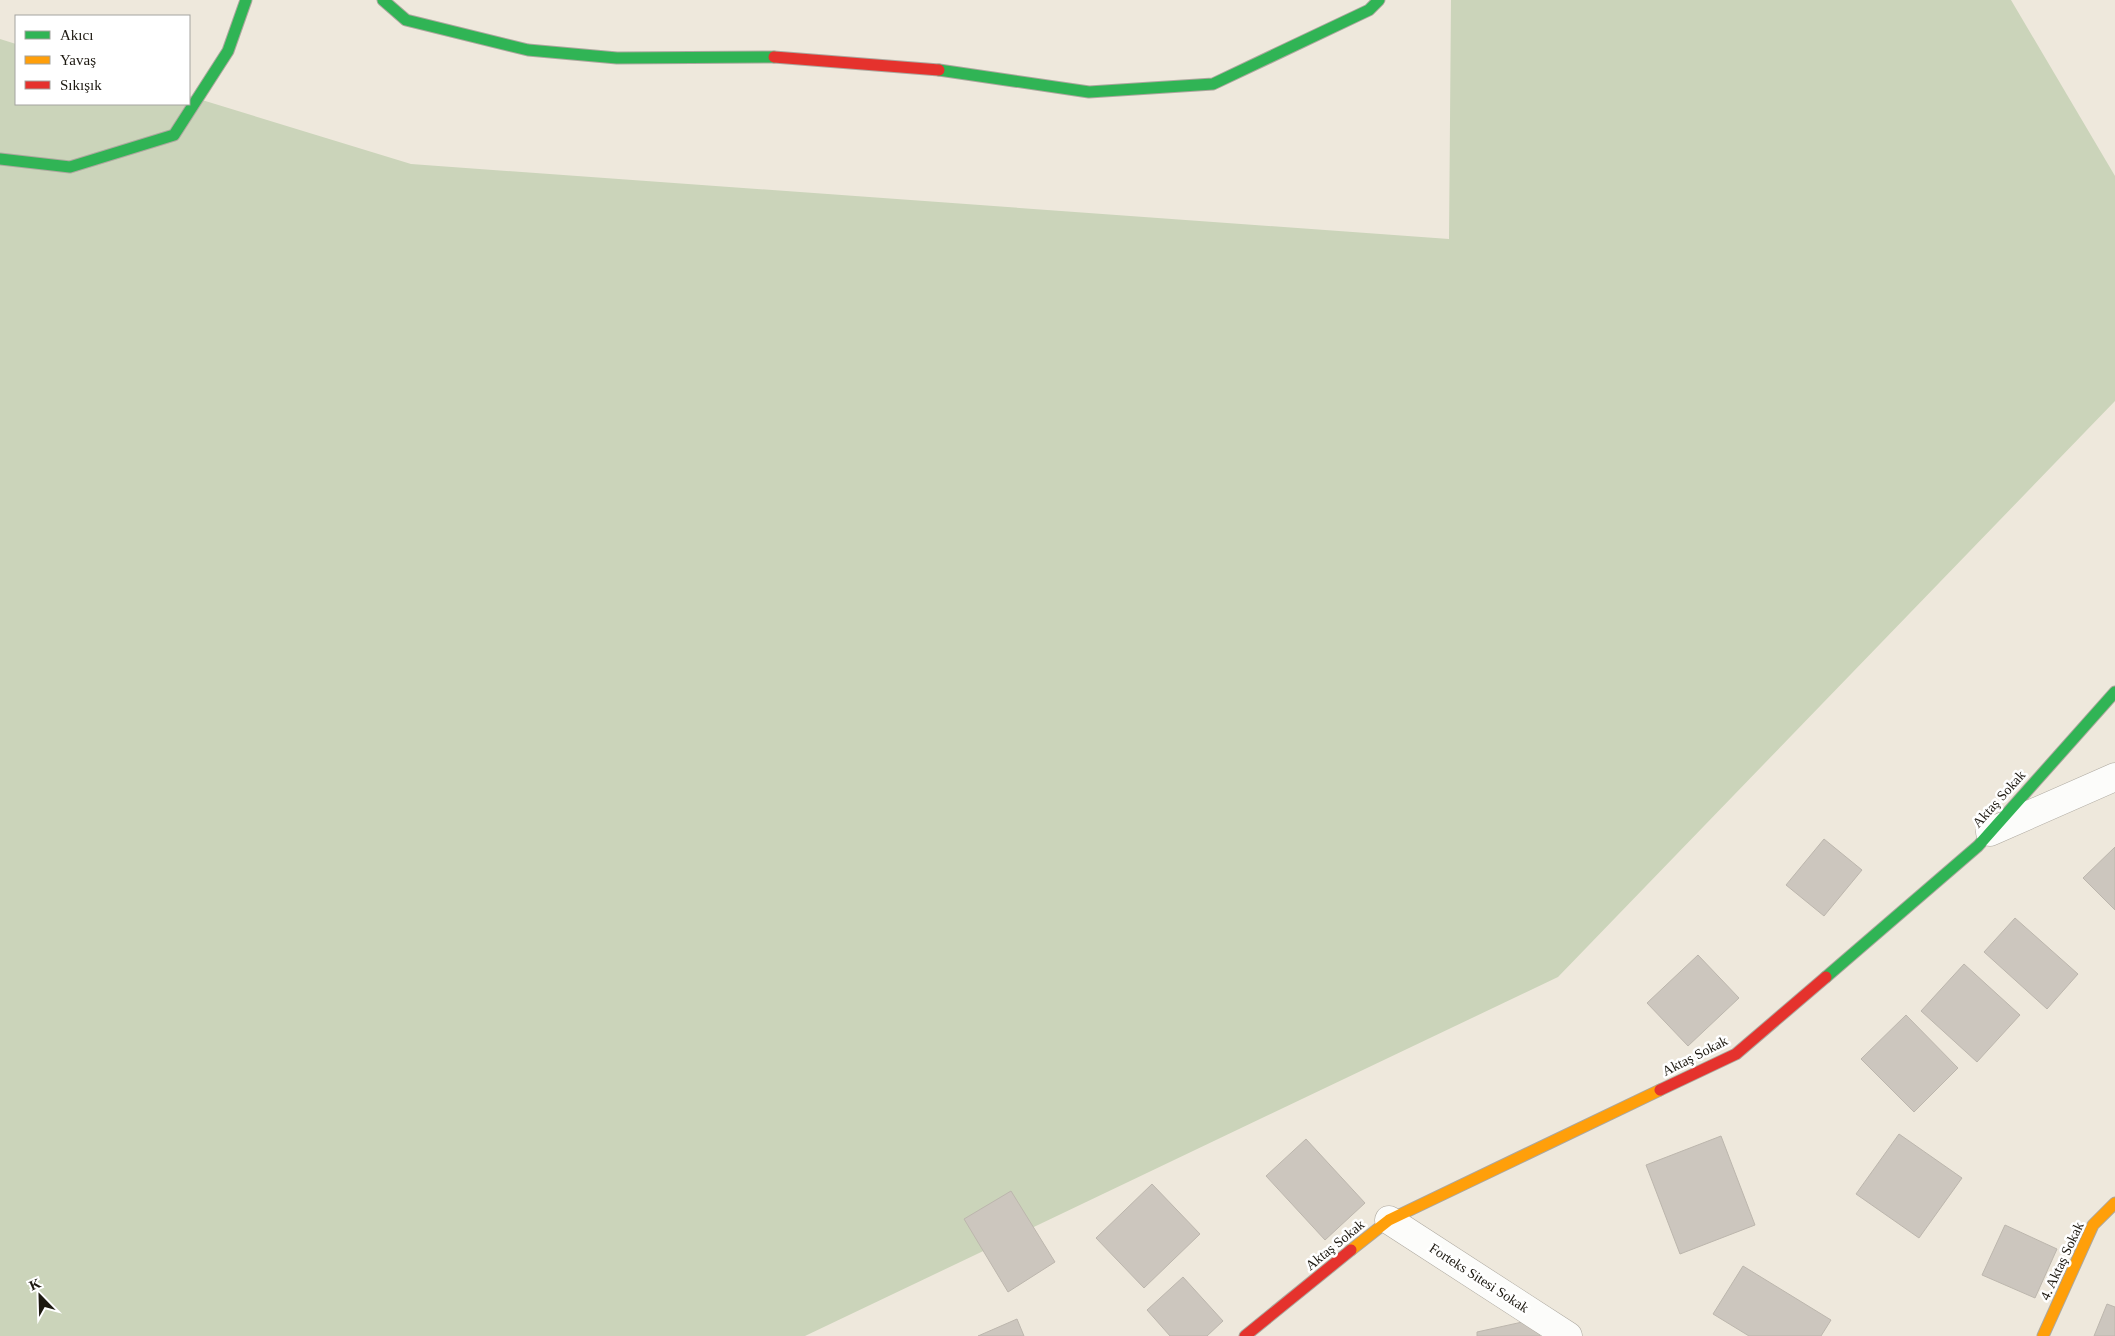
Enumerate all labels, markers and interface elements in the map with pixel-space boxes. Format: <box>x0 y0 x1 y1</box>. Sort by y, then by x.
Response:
legend <box>15 15 190 105</box>
text: Akıcı <box>60 27 93 43</box>
text: Yavaş <box>60 52 96 68</box>
text: Sıkışık <box>60 77 102 93</box>
street label: Aktaş Sokak <box>1970 768 2028 830</box>
street label: Aktaş Sokak <box>1660 1033 1730 1079</box>
street label: Aktaş Sokak <box>1303 1217 1367 1273</box>
street label: 4. Aktaş Sokak <box>2037 1220 2087 1302</box>
street label: Forteks Sitesi Sokak <box>1427 1240 1531 1316</box>
north arrow <box>15 1271 65 1321</box>
text: K <box>27 1275 43 1294</box>

